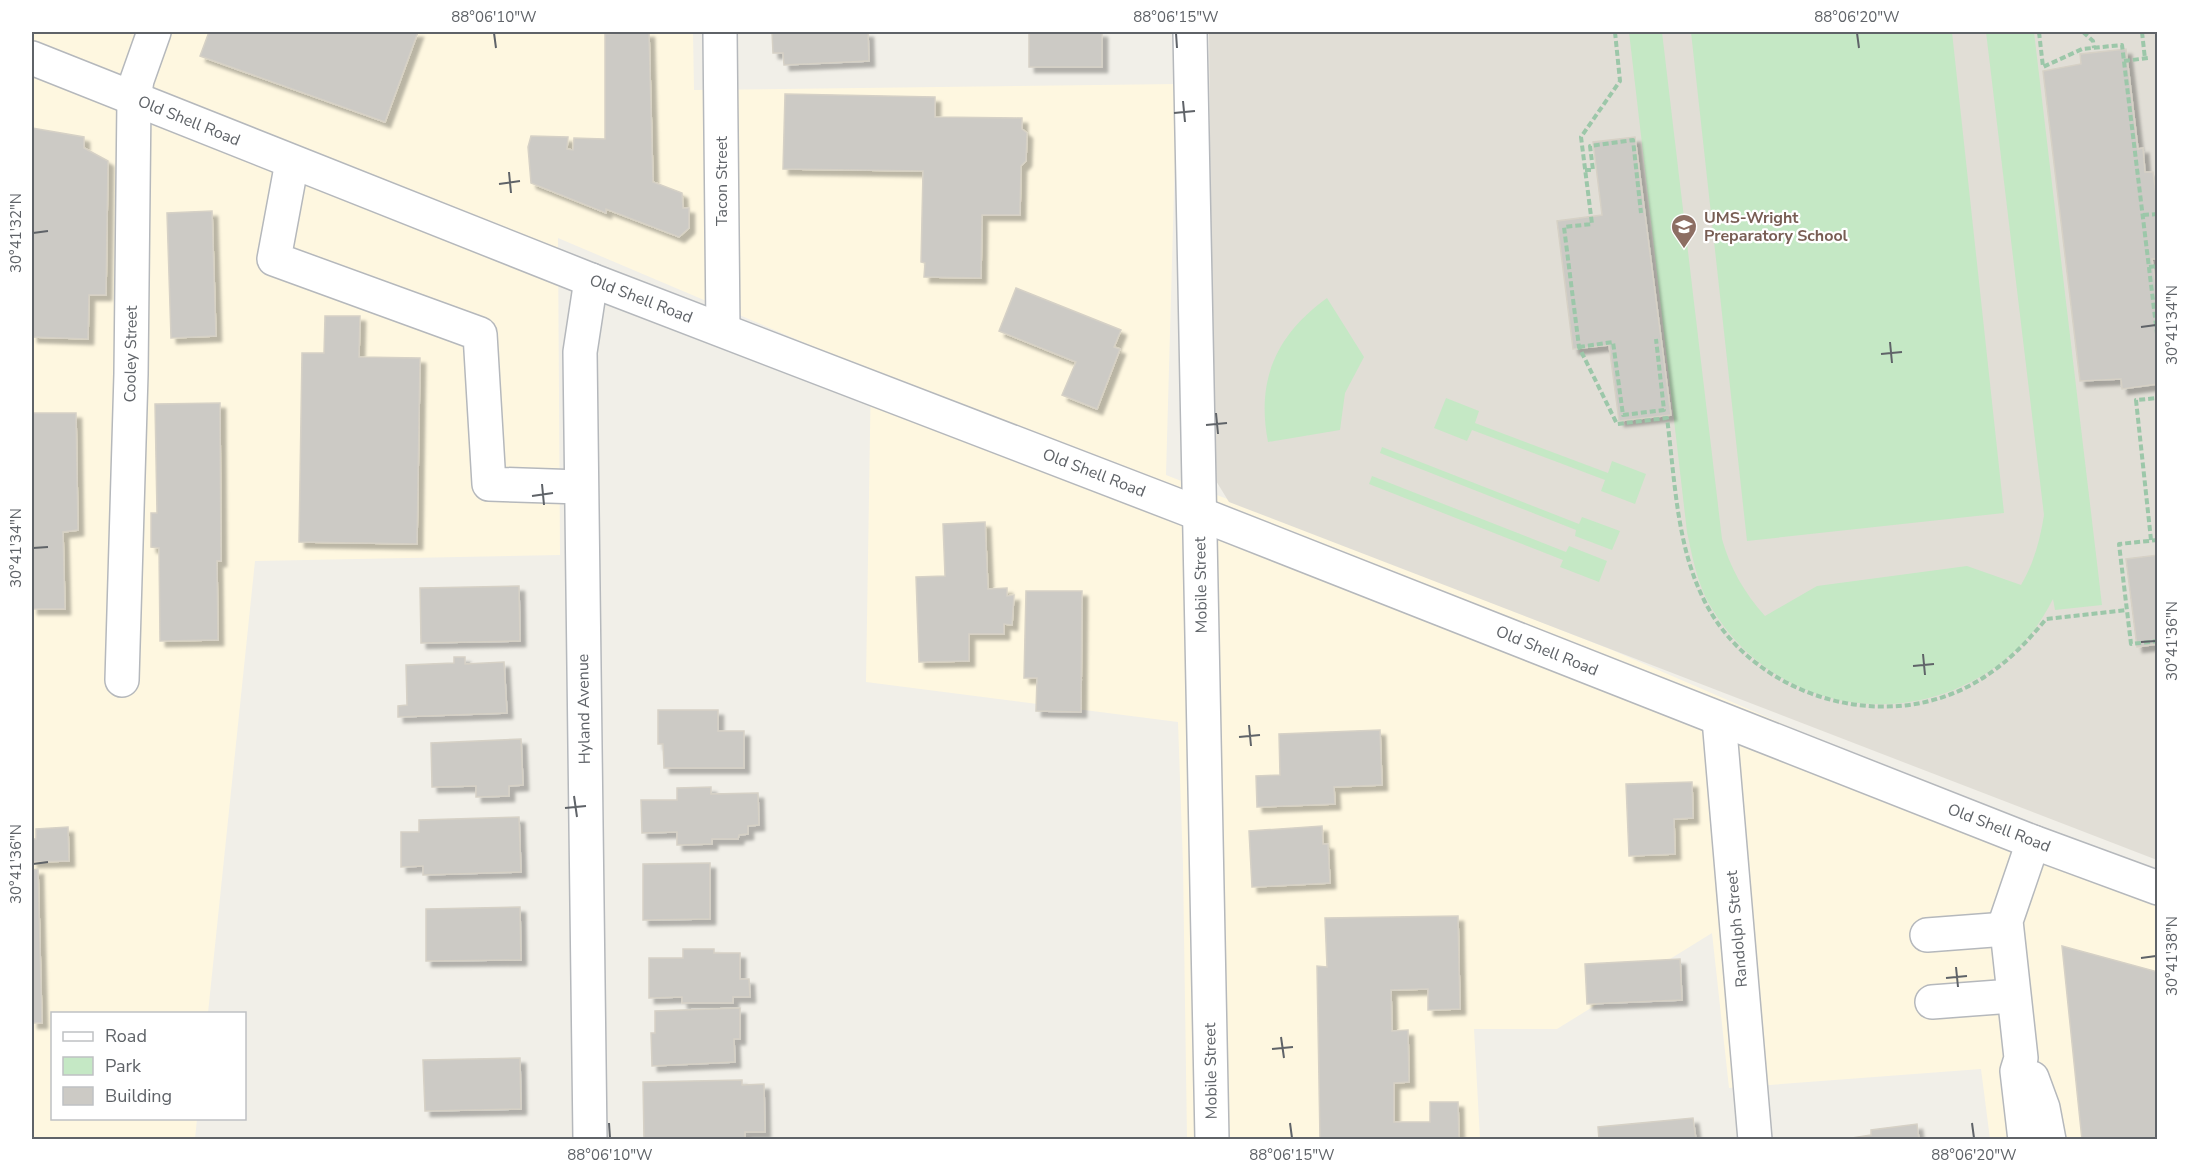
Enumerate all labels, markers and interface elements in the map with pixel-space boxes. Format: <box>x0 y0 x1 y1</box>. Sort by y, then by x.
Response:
text: 88°06'10"W <box>451 7 537 27</box>
text: 88°06'15"W <box>1133 7 1219 27</box>
text: 88°06'20"W <box>1814 7 1900 27</box>
street label: Old Shell Road <box>135 90 243 152</box>
street label: Tacon Street <box>711 136 733 226</box>
text: 30°41'32"N <box>6 193 26 273</box>
place label: UMS-Wright Preparatory School <box>1704 207 1848 247</box>
school or university icon: UMS-Wright Preparatory School <box>1669 212 1699 250</box>
street label: Old Shell Road <box>586 269 696 329</box>
text: 30°41'34"N <box>2162 285 2182 365</box>
street label: Cooley Street <box>119 305 143 403</box>
street label: Old Shell Road <box>1039 443 1149 503</box>
text: 30°41'34"N <box>6 508 26 588</box>
street label: Mobile Street <box>1189 536 1213 633</box>
text: 30°41'36"N <box>2162 601 2182 681</box>
street label: Old Shell Road <box>1493 620 1601 682</box>
street label: Hyland Avenue <box>572 654 596 764</box>
street label: Old Shell Road <box>1944 798 2054 858</box>
text: 30°41'36"N <box>6 824 26 904</box>
street label: Randolph Street <box>1721 869 1753 988</box>
text: 30°41'38"N <box>2162 916 2182 996</box>
legend <box>51 1012 246 1120</box>
street label: Mobile Street <box>1199 1022 1223 1119</box>
text: Road <box>105 1024 147 1048</box>
text: Park <box>105 1054 142 1078</box>
text: Building <box>105 1084 172 1108</box>
text: 88°06'10"W <box>567 1145 653 1165</box>
text: 88°06'15"W <box>1249 1145 1335 1165</box>
text: 88°06'20"W <box>1931 1145 2017 1165</box>

